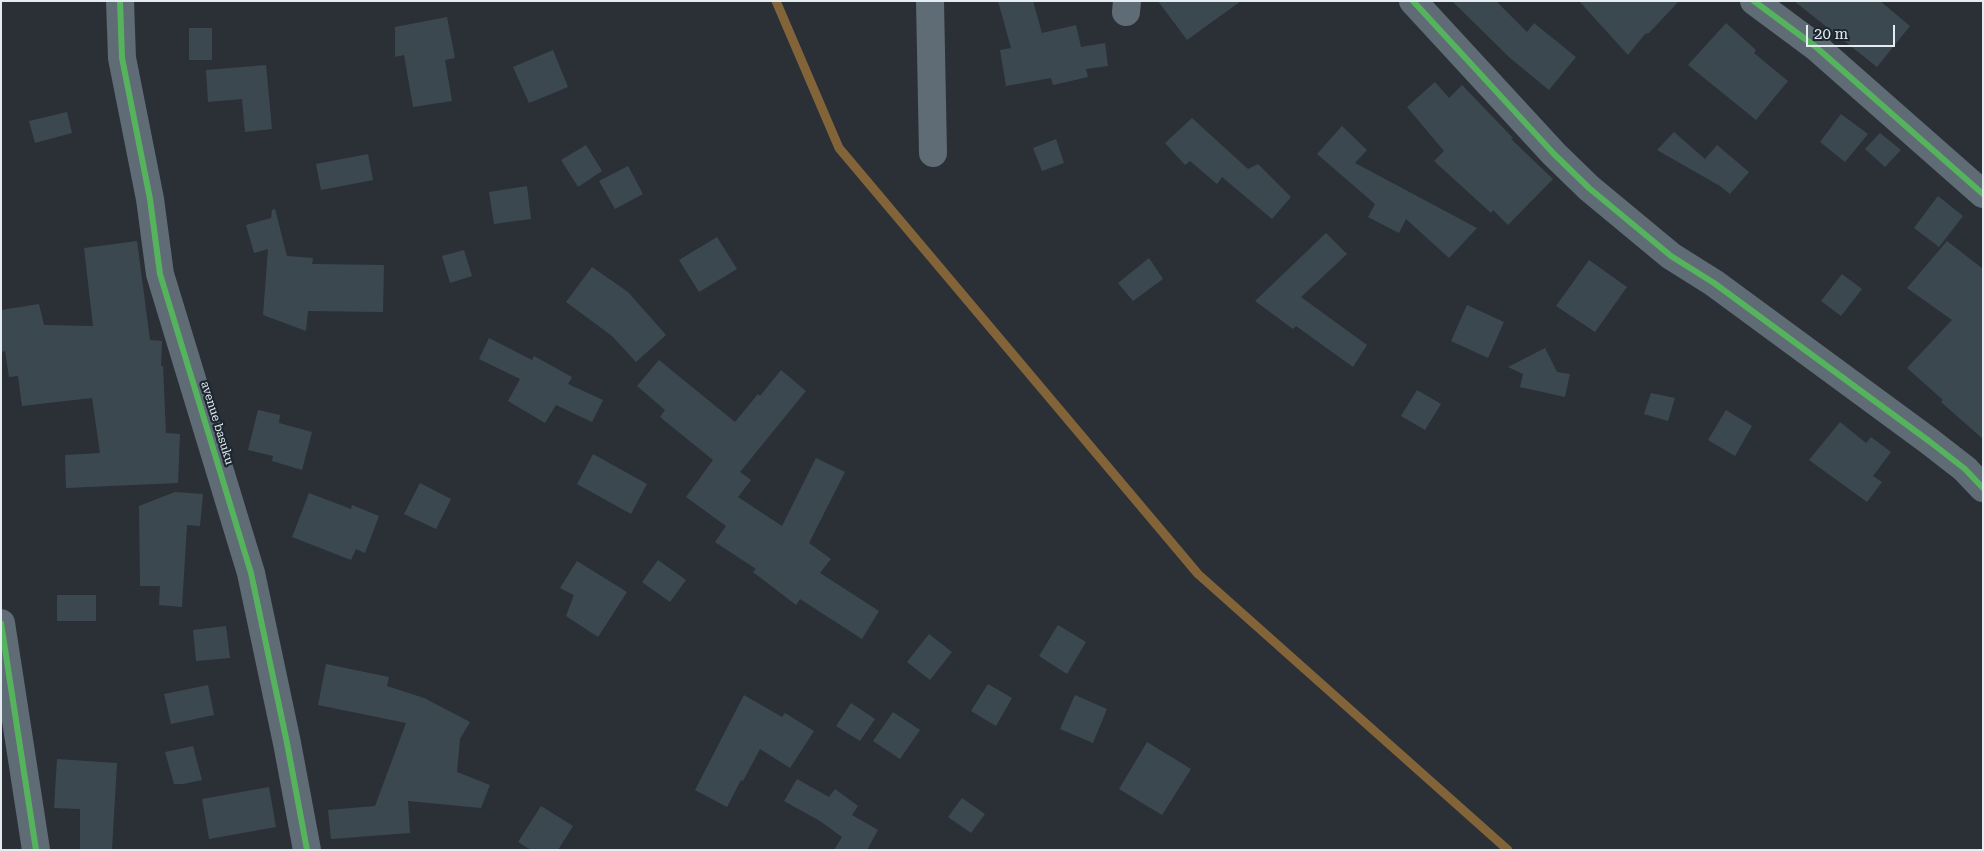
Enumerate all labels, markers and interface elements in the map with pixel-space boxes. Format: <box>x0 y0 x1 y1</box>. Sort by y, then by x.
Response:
scale bar <box>1809 15 1898 47</box>
text: 20 m <box>1814 25 1848 43</box>
street label: avenue basuku <box>197 380 237 466</box>

